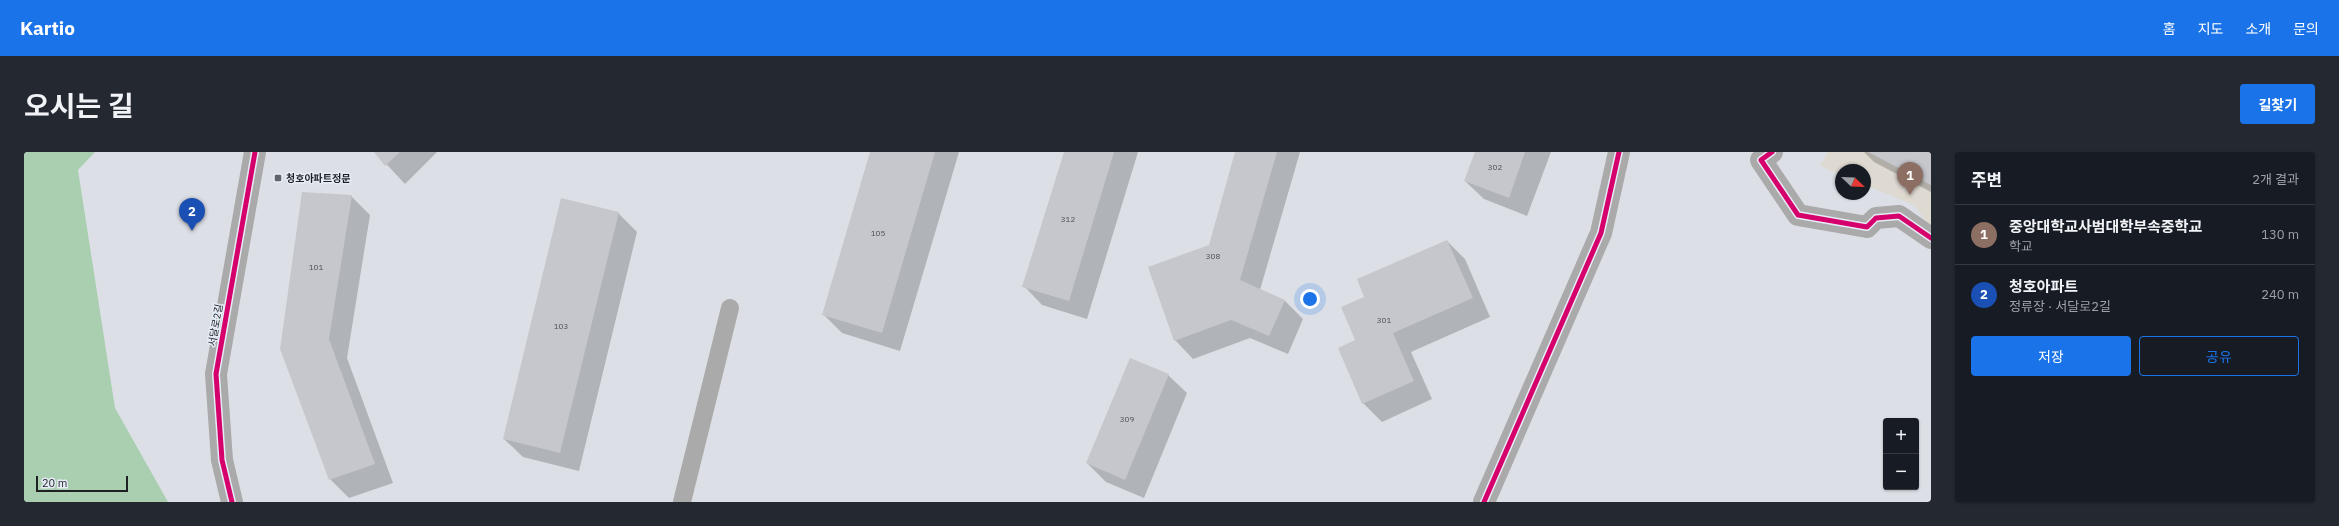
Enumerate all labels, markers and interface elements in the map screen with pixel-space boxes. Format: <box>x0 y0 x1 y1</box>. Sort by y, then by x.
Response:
text: Kartio <box>20 16 75 40</box>
text: 홈 <box>2163 20 2176 38</box>
text: 지도 <box>2198 20 2223 38</box>
text: 소개 <box>2245 20 2271 38</box>
text: 문의 <box>2293 20 2319 38</box>
button: 길찾기 <box>2240 84 2315 124</box>
text: 오시는 길 <box>24 87 134 124</box>
house number: 302 <box>1488 162 1502 172</box>
pin: 1 <box>1897 162 1923 195</box>
north arrow <box>1835 164 1871 200</box>
text: 주변 <box>1971 169 2002 191</box>
text: 2개 결과 <box>2252 171 2299 188</box>
place label: 청호아파트정문 <box>286 172 350 185</box>
marker: 청호아파트정문 <box>273 173 283 183</box>
pin: 2 <box>179 198 205 231</box>
house number: 312 <box>1061 214 1075 224</box>
text: 중앙대학교사범대학부속중학교 <box>2009 217 2202 236</box>
text: 1 <box>1980 226 1988 243</box>
text: 130 m <box>2261 226 2299 243</box>
house number: 105 <box>871 228 885 238</box>
text: 학교 <box>2009 238 2033 255</box>
house number: 308 <box>1206 251 1220 261</box>
house number: 101 <box>309 262 323 272</box>
text: 청호아파트 <box>2009 277 2078 296</box>
text: 2 <box>1980 286 1988 303</box>
text: 240 m <box>2261 286 2299 303</box>
your location <box>1300 289 1320 309</box>
text: 정류장 · 서달로2길 <box>2009 298 2111 315</box>
street label: 서달로2길 <box>205 303 226 347</box>
house number: 301 <box>1377 315 1391 325</box>
house number: 103 <box>554 321 568 331</box>
button: 저장 <box>1971 336 2131 376</box>
button: 공유 <box>2139 336 2299 376</box>
house number: 309 <box>1120 414 1134 424</box>
map controls <box>1883 418 1919 490</box>
button: + <box>1883 418 1919 454</box>
button: − <box>1883 454 1919 490</box>
scale bar <box>36 474 128 493</box>
text: 20 m <box>42 476 67 490</box>

